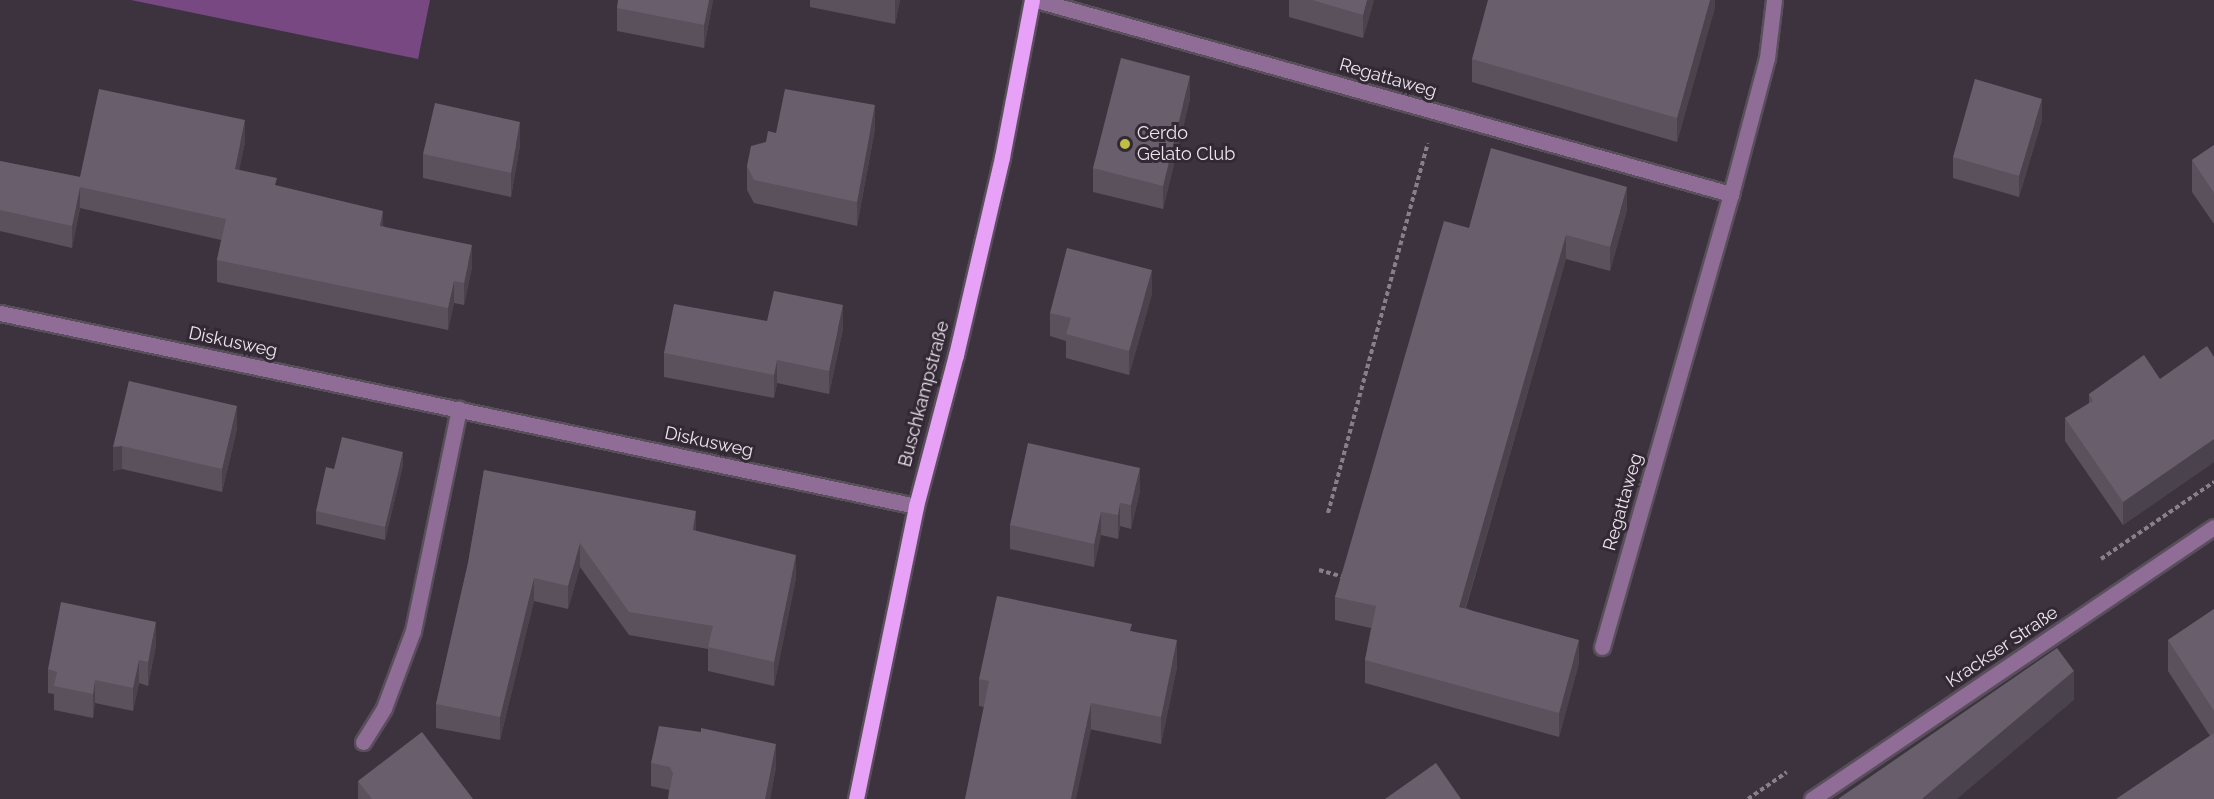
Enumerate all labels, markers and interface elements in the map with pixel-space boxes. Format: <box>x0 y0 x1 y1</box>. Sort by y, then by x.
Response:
street label: Regattaweg <box>1337 54 1439 102</box>
place label: Cerdo Gelato Club <box>1137 123 1235 166</box>
marker: Cerdo Gelato Club <box>1118 137 1132 151</box>
street label: Buschkampstraße <box>894 319 954 469</box>
street label: Diskusweg <box>187 322 279 362</box>
street label: Diskusweg <box>663 422 755 462</box>
street label: Regattaweg <box>1599 451 1647 553</box>
street label: Krackser Straße <box>1942 602 2062 692</box>

